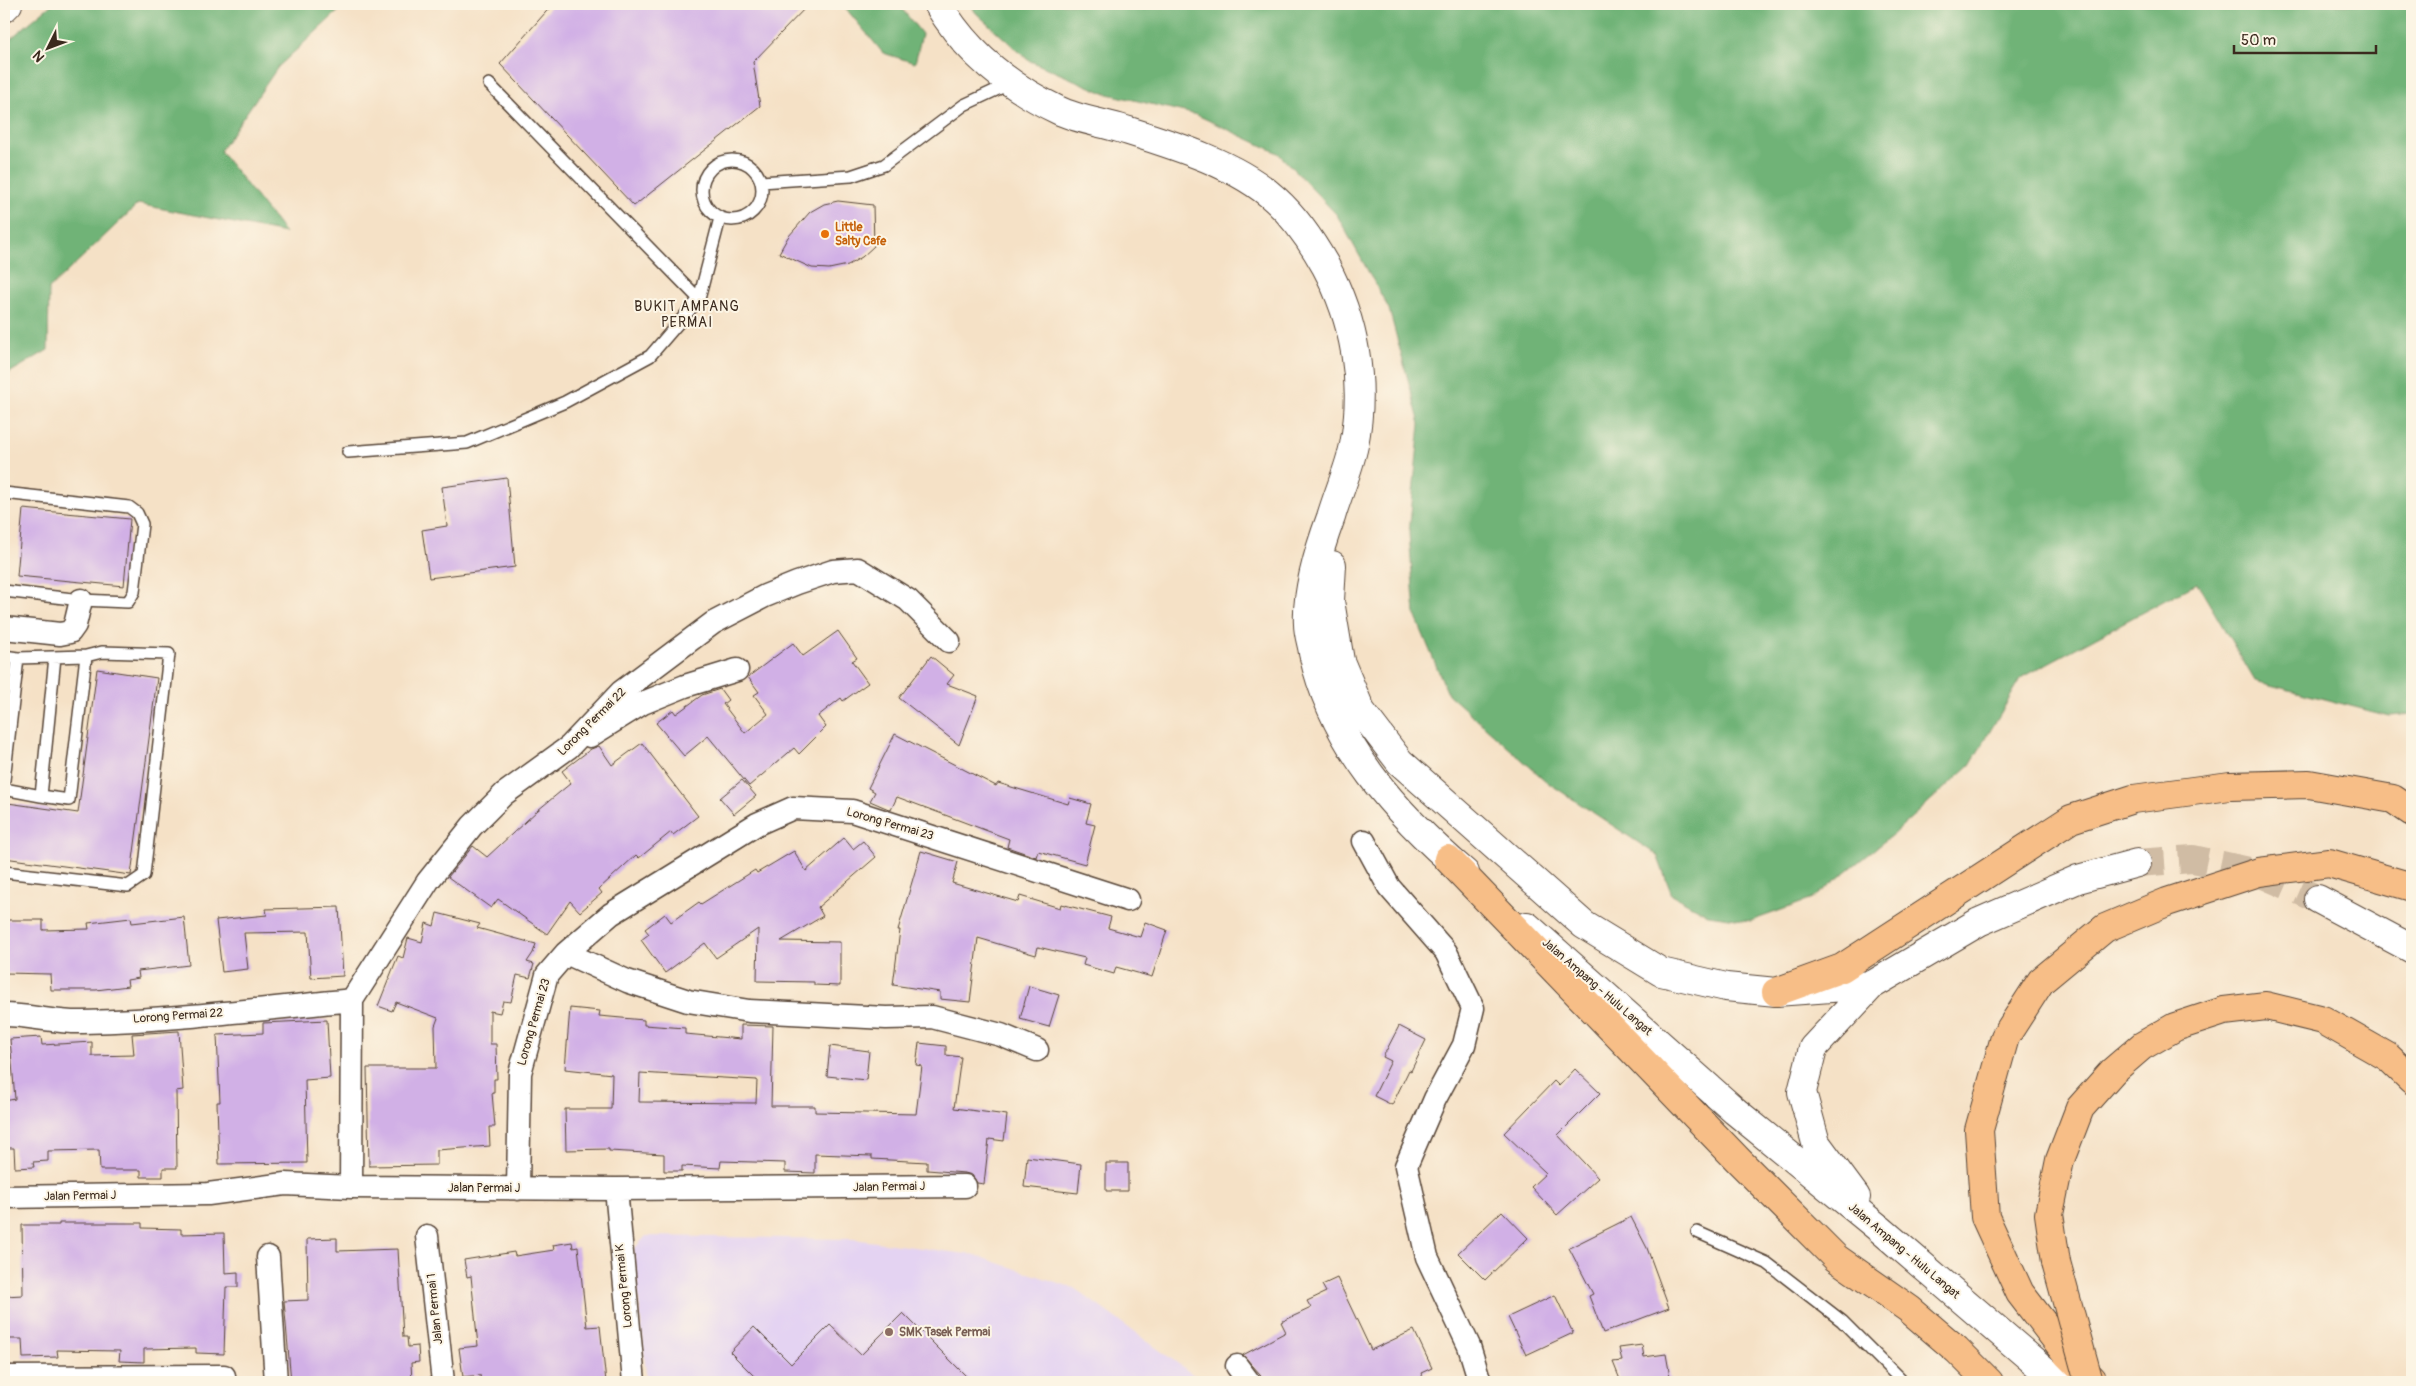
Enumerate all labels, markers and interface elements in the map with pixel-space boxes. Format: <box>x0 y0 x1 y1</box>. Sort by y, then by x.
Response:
north arrow <box>22 22 72 72</box>
scale bar <box>2234 22 2376 54</box>
text: 50 m <box>2241 31 2276 50</box>
text: N <box>29 47 48 66</box>
place label: Little Salty Cafe <box>835 220 887 249</box>
marker: Little Salty Cafe <box>819 228 831 240</box>
district label: BUKIT AMPANG PERMAI <box>634 298 740 331</box>
street label: Lorong Permai 22 <box>555 685 629 759</box>
street label: Lorong Permai 23 <box>845 804 936 844</box>
street label: Jalan Ampang - Hulu Langat <box>1539 935 1655 1039</box>
street label: Lorong Permai 23 <box>514 976 554 1067</box>
street label: Lorong Permai 22 <box>132 1005 224 1027</box>
street label: Jalan Permai J <box>853 1179 926 1195</box>
street label: Jalan Permai J <box>448 1181 520 1196</box>
street label: Jalan Permai J <box>44 1188 117 1204</box>
street label: Jalan Ampang - Hulu Langat <box>1845 1200 1963 1302</box>
street label: Lorong Permai K <box>612 1243 636 1329</box>
street label: Jalan Permai 1 <box>424 1273 446 1345</box>
place label: SMK Tasek Permai <box>899 1325 990 1340</box>
marker: SMK Tasek Permai <box>883 1326 895 1338</box>

